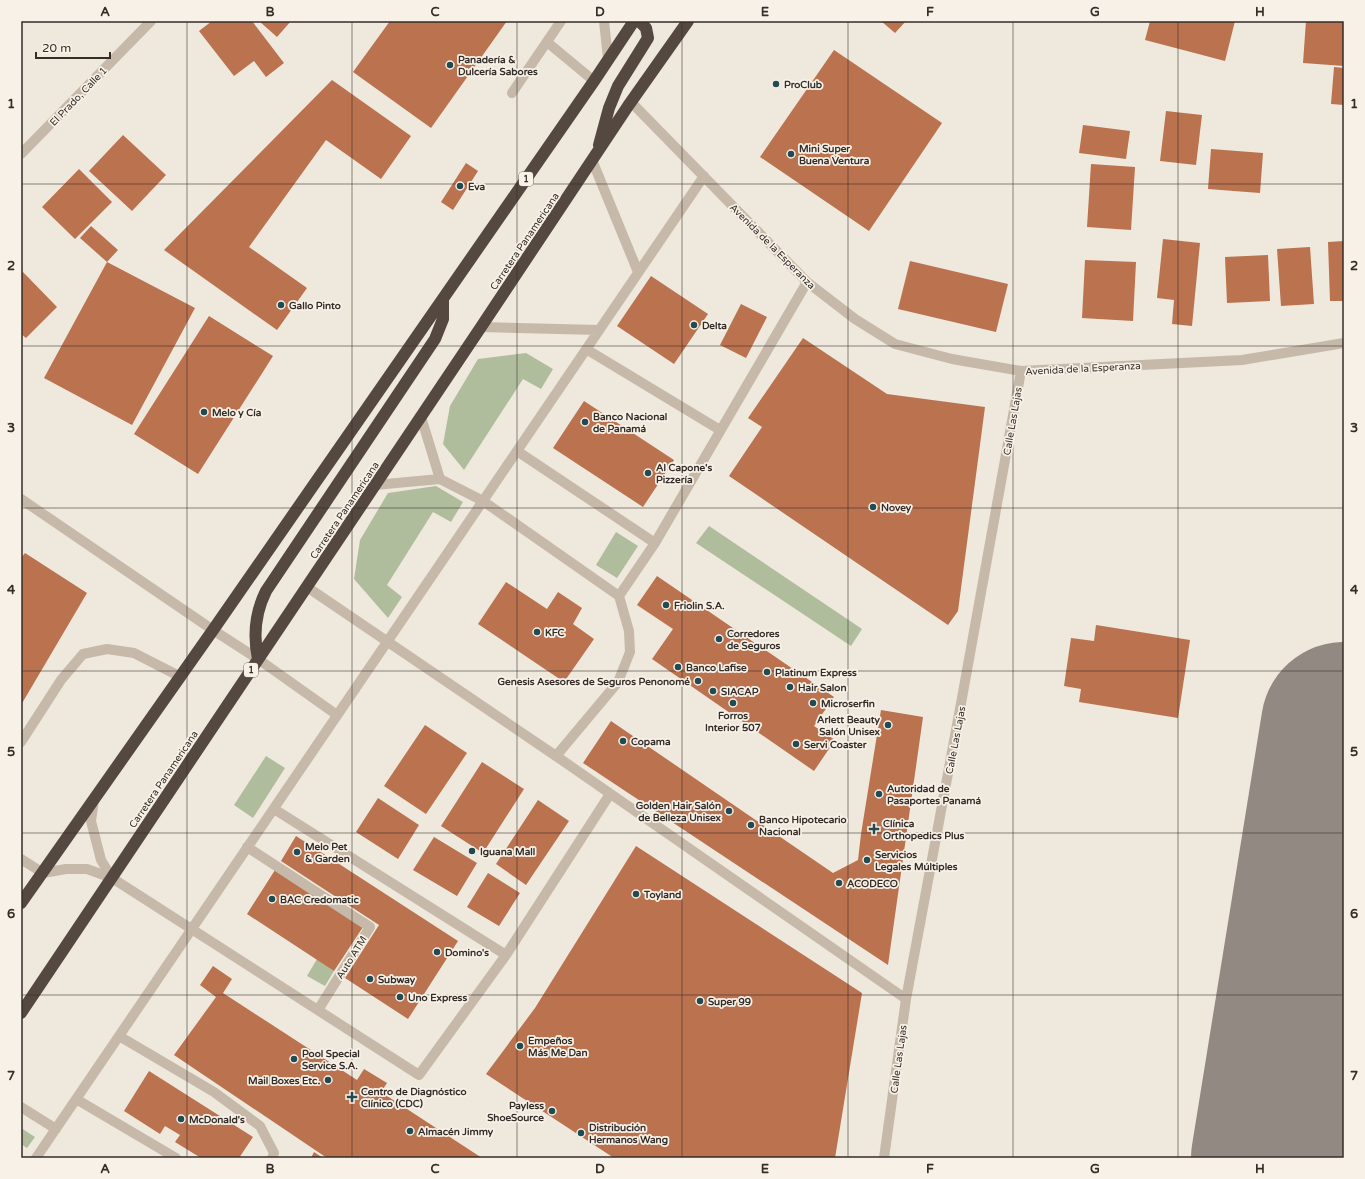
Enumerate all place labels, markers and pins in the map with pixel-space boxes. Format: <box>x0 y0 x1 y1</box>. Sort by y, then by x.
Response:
place label: Panadería & Dulcería Sabores <box>458 54 538 78</box>
marker: Panadería & Dulcería Sabores <box>445 60 455 70</box>
marker: ProClub <box>771 79 781 89</box>
place label: ProClub <box>784 79 823 91</box>
place label: Mini Super Buena Ventura <box>799 143 870 167</box>
marker: Mini Super Buena Ventura <box>786 149 796 159</box>
marker: Eva <box>455 181 465 191</box>
place label: Eva <box>468 181 485 193</box>
marker: Gallo Pinto <box>276 300 286 310</box>
place label: Gallo Pinto <box>289 300 341 312</box>
marker: Delta <box>689 320 699 330</box>
place label: Delta <box>702 320 727 332</box>
marker: Melo y Cía <box>199 407 209 417</box>
place label: Melo y Cía <box>212 407 262 419</box>
place label: Banco Nacional de Panamá <box>593 411 667 435</box>
marker: Banco Nacional de Panamá <box>580 417 590 427</box>
place label: Al Capone's Pizzería <box>656 462 712 486</box>
marker: Al Capone's Pizzería <box>643 468 653 478</box>
marker: Novey <box>868 502 878 512</box>
place label: Novey <box>881 502 912 514</box>
marker: Friolin S.A. <box>661 600 671 610</box>
place label: Friolin S.A. <box>674 600 725 612</box>
marker: KFC <box>532 627 542 637</box>
place label: KFC <box>545 627 565 639</box>
place label: Corredores de Seguros <box>727 628 781 652</box>
marker: Corredores de Seguros <box>714 634 724 644</box>
marker: Banco Lafise <box>673 662 683 672</box>
place label: Banco Lafise <box>686 662 747 674</box>
marker: Platinum Express <box>762 667 772 677</box>
place label: Platinum Express <box>775 667 857 679</box>
place label: Genesis Asesores de Seguros Penonomé <box>497 676 690 688</box>
marker: Genesis Asesores de Seguros Penonomé <box>693 676 703 686</box>
marker: Hair Salon <box>785 682 795 692</box>
place label: Hair Salon <box>798 682 847 694</box>
marker: SIACAP <box>708 686 718 696</box>
place label: SIACAP <box>721 686 759 698</box>
marker: Forros Interior 507 <box>728 698 738 708</box>
marker: Microserfin <box>808 698 818 708</box>
place label: Microserfin <box>821 698 875 710</box>
place label: Forros Interior 507 <box>705 710 761 734</box>
place label: Arlett Beauty Salón Unisex <box>817 714 881 738</box>
marker: Arlett Beauty Salón Unisex <box>883 720 893 730</box>
marker: Copama <box>618 736 628 746</box>
place label: Copama <box>631 736 671 748</box>
marker: Servi Coaster <box>791 739 801 749</box>
place label: Servi Coaster <box>804 739 867 751</box>
place label: Autoridad de Pasaportes Panamá <box>887 783 981 807</box>
marker: Autoridad de Pasaportes Panamá <box>874 789 884 799</box>
place label: Golden Hair Salón de Belleza Unisex <box>636 800 722 824</box>
marker: Golden Hair Salón de Belleza Unisex <box>724 806 734 816</box>
place label: Banco Hipotecario Nacional <box>759 814 847 838</box>
place label: Clínica Orthopedics Plus <box>883 818 965 842</box>
marker: Banco Hipotecario Nacional <box>746 820 756 830</box>
marker: Clínica Orthopedics Plus <box>868 823 880 835</box>
place label: Melo Pet & Garden <box>305 841 350 865</box>
marker: Iguana Mall <box>467 846 477 856</box>
place label: Iguana Mall <box>480 846 535 858</box>
marker: Melo Pet & Garden <box>292 847 302 857</box>
place label: Servicios Legales Múltiples <box>875 849 958 873</box>
marker: Servicios Legales Múltiples <box>862 855 872 865</box>
marker: ACODECO <box>834 878 844 888</box>
place label: ACODECO <box>847 878 898 890</box>
marker: Toyland <box>631 889 641 899</box>
place label: Toyland <box>643 889 681 901</box>
marker: BAC Credomatic <box>267 894 277 904</box>
place label: BAC Credomatic <box>280 894 359 906</box>
marker: Domino's <box>432 947 442 957</box>
place label: Domino's <box>445 947 489 959</box>
marker: Subway <box>365 974 375 984</box>
place label: Subway <box>378 974 416 986</box>
marker: Uno Express <box>395 992 405 1002</box>
place label: Uno Express <box>408 992 467 1004</box>
marker: Super 99 <box>695 996 705 1006</box>
place label: Super 99 <box>708 996 751 1008</box>
place label: Empeños Más Me Dan <box>528 1035 588 1059</box>
marker: Empeños Más Me Dan <box>515 1041 525 1051</box>
place label: Pool Special Service S.A. <box>302 1048 360 1072</box>
marker: Pool Special Service S.A. <box>289 1054 299 1064</box>
place label: Mail Boxes Etc. <box>248 1075 320 1087</box>
marker: Mail Boxes Etc. <box>323 1075 333 1085</box>
place label: Centro de Diagnóstico Clínico (CDC) <box>361 1086 467 1110</box>
marker: Centro de Diagnóstico Clínico (CDC) <box>346 1091 358 1103</box>
place label: Payless ShoeSource <box>487 1100 544 1124</box>
marker: Payless ShoeSource <box>547 1106 557 1116</box>
marker: McDonald's <box>176 1114 186 1124</box>
place label: McDonald's <box>189 1114 245 1126</box>
place label: Distribución Hermanos Wang <box>589 1122 668 1146</box>
marker: Almacén Jimmy <box>405 1126 415 1136</box>
place label: Almacén Jimmy <box>418 1126 494 1138</box>
marker: Distribución Hermanos Wang <box>576 1128 586 1138</box>

